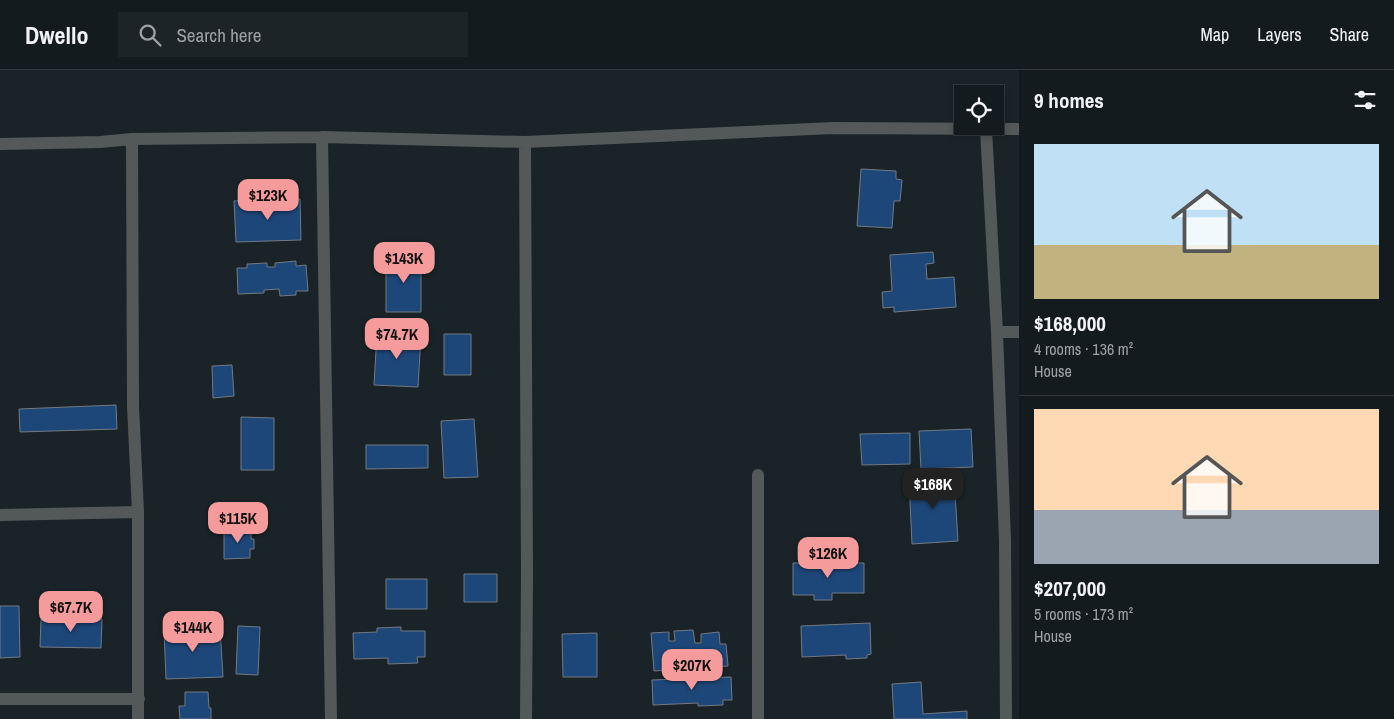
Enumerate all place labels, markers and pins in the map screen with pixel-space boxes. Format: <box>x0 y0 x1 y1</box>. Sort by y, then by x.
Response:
pin: $123K <box>233 178 303 221</box>
pin: $143K <box>369 242 439 284</box>
pin: $74.7K <box>356 318 438 360</box>
pin: $168K <box>898 468 968 510</box>
pin: $115K <box>203 502 273 544</box>
pin: $126K <box>793 536 863 579</box>
pin: $67.7K <box>30 590 112 633</box>
pin: $144K <box>158 610 228 653</box>
pin: $207K <box>657 648 727 691</box>

